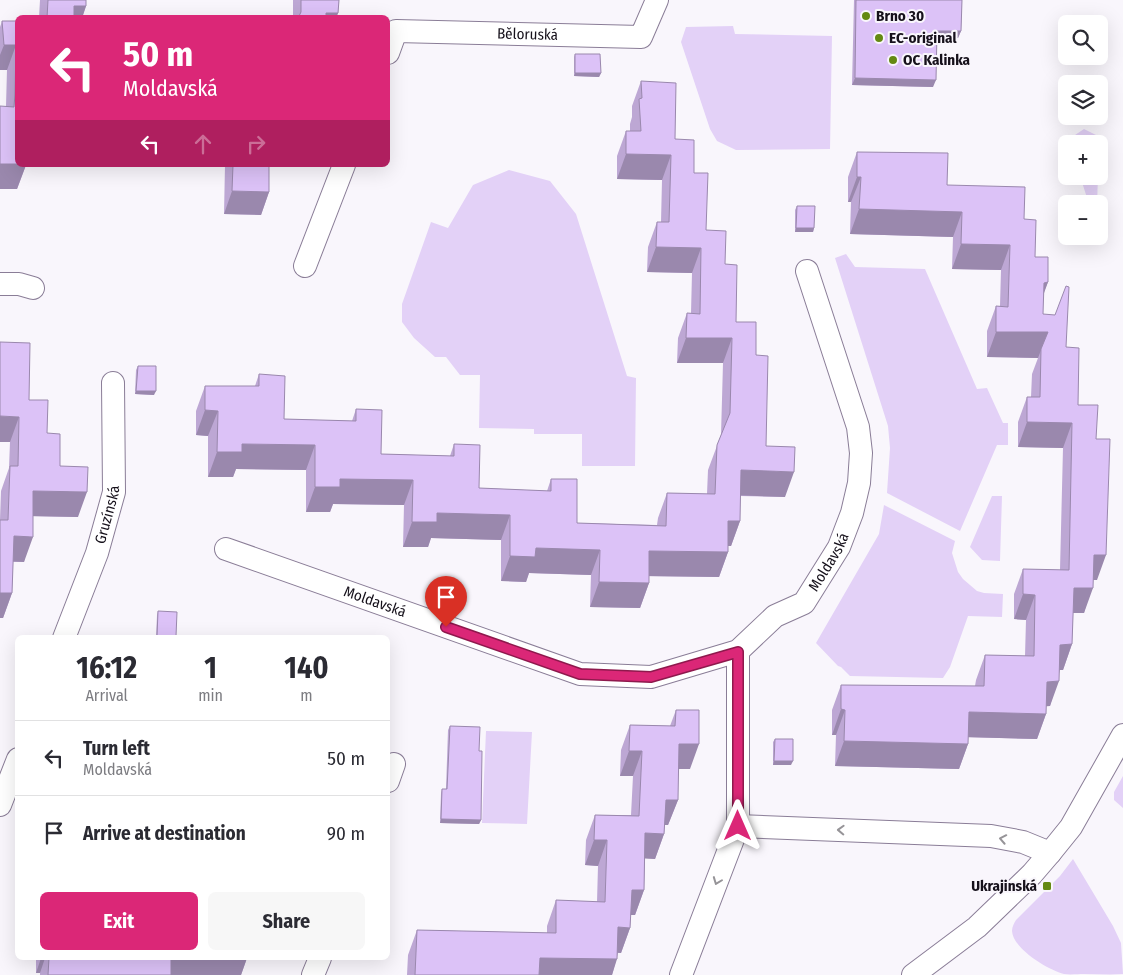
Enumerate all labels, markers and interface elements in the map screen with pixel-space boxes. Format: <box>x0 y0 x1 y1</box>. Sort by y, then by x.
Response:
place label: Brno 30 <box>876 7 924 25</box>
marker: Brno 30 <box>860 10 872 22</box>
map controls <box>1058 15 1108 245</box>
button: search <box>1058 15 1108 65</box>
street label: Běloruská <box>497 24 558 44</box>
place label: EC-original <box>889 29 957 47</box>
marker: EC-original <box>873 32 885 44</box>
text: 50 m <box>123 33 193 75</box>
icon: left <box>40 35 105 100</box>
place label: OC Kalinka <box>903 51 971 69</box>
marker: OC Kalinka <box>887 54 899 66</box>
text: Moldavská <box>123 75 218 102</box>
button: layers <box>1058 75 1108 125</box>
icon: left <box>136 130 164 158</box>
icon: ahead <box>189 130 217 158</box>
icon: right <box>242 130 270 158</box>
button: + <box>1058 135 1108 185</box>
button: − <box>1058 195 1108 245</box>
street label: Gruzínská <box>91 485 123 546</box>
street label: Moldavská <box>805 530 853 595</box>
pin <box>425 576 467 627</box>
street label: Moldavská <box>341 582 409 621</box>
icon: arrive <box>432 583 460 611</box>
text: 16:12 <box>76 650 137 686</box>
text: 1 <box>204 650 217 686</box>
text: 140 <box>284 650 329 686</box>
text: Arrival <box>85 686 128 705</box>
text: min <box>198 686 223 705</box>
text: m <box>300 686 313 705</box>
text: Turn left <box>83 737 150 760</box>
icon: left <box>40 744 68 772</box>
text: 50 m <box>327 747 365 770</box>
text: Moldavská <box>83 760 152 779</box>
position arrow <box>711 799 763 851</box>
icon: arrive <box>40 819 68 847</box>
text: Arrive at destination <box>83 822 246 845</box>
text: 90 m <box>327 822 365 845</box>
one-way arrow <box>837 825 845 835</box>
one-way arrow <box>999 834 1008 844</box>
one-way arrow <box>712 876 722 884</box>
place label: Ukrajinská <box>971 877 1038 895</box>
marker: Ukrajinská <box>1041 880 1053 892</box>
button: Exit <box>40 892 198 950</box>
button: Share <box>208 892 365 950</box>

